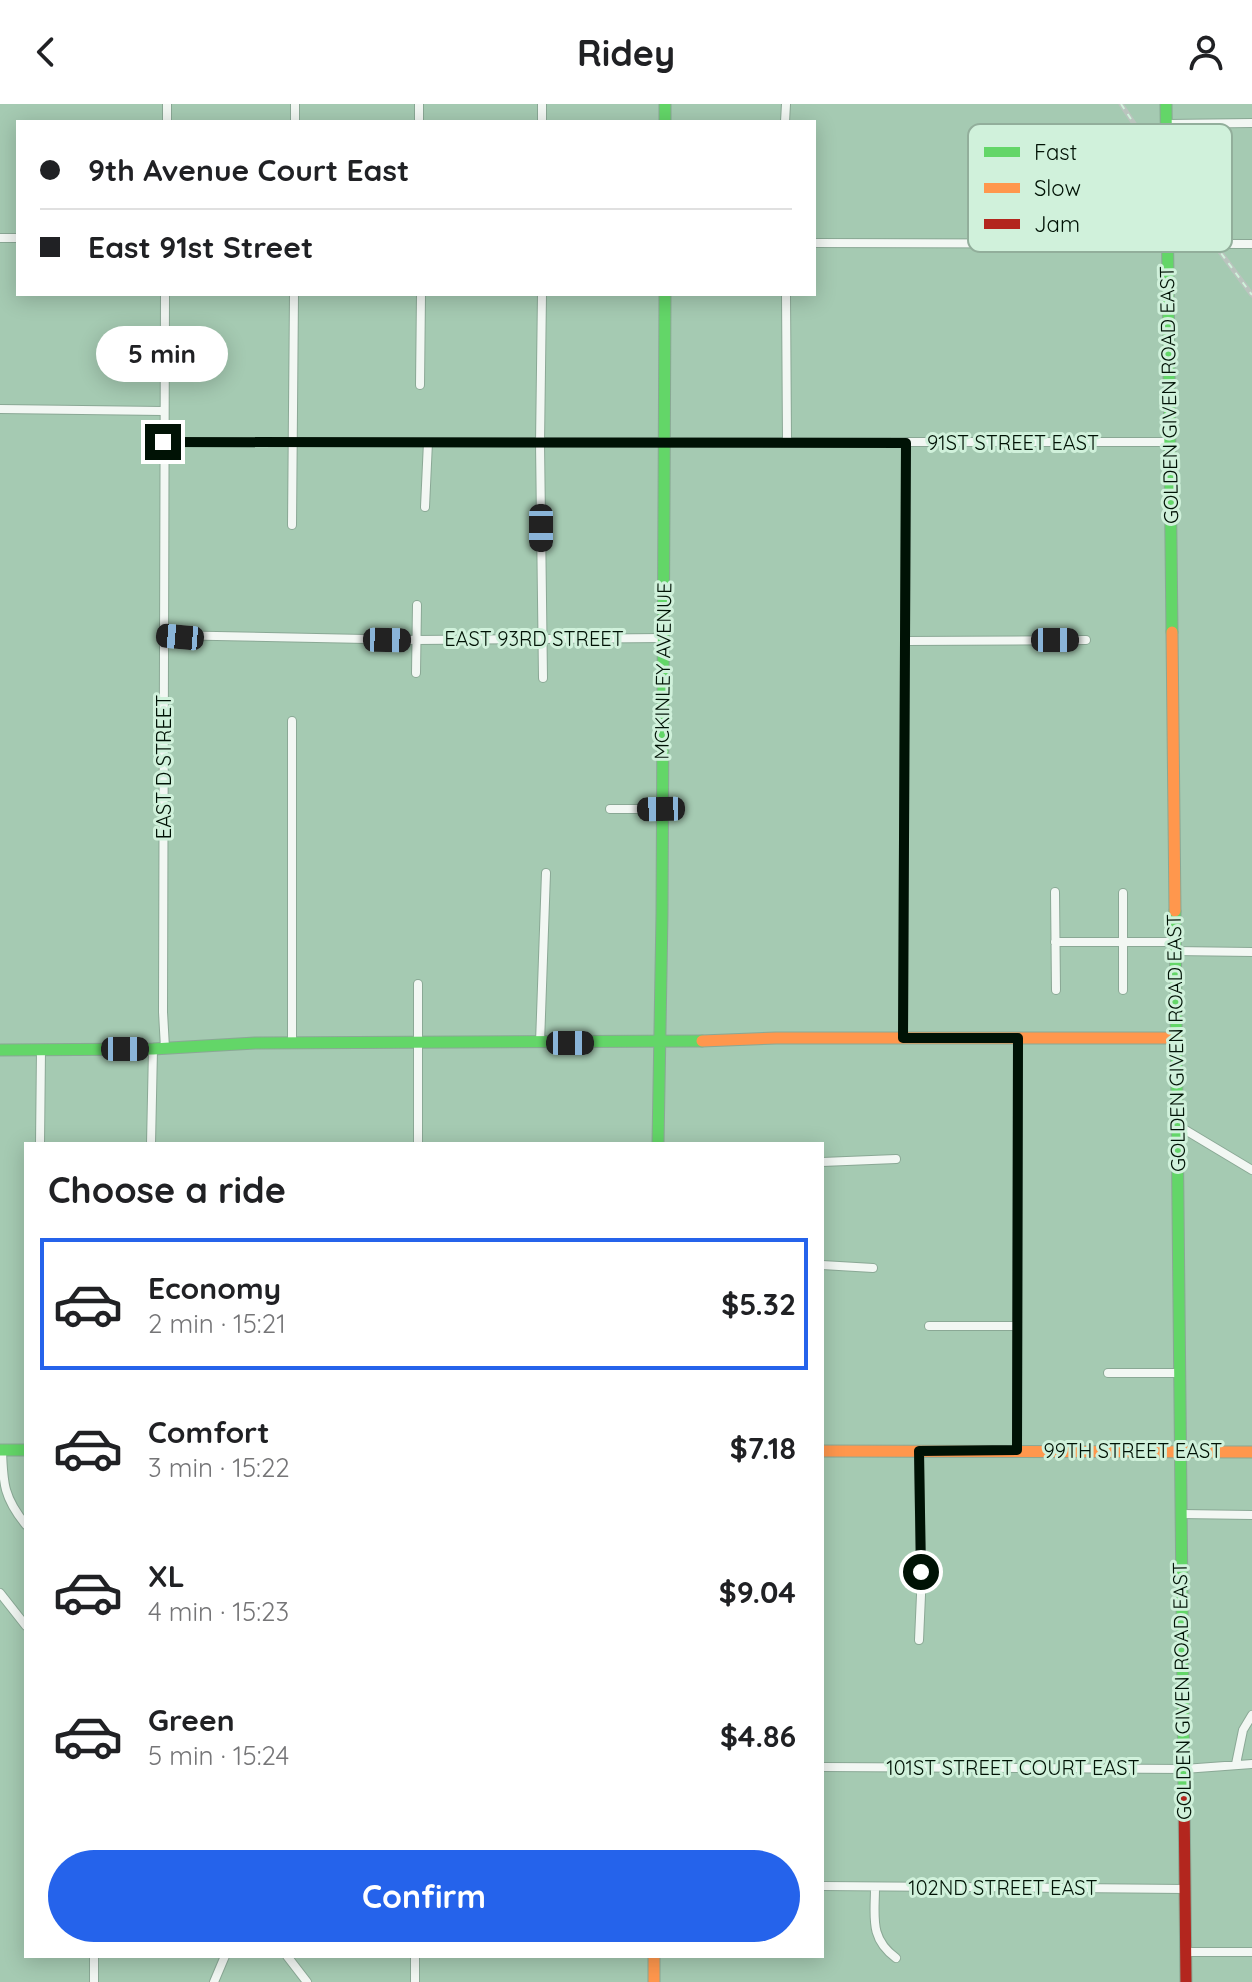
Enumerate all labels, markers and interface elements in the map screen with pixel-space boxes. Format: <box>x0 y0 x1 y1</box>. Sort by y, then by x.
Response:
icon: back <box>24 30 68 74</box>
text: Ridey <box>577 30 675 75</box>
icon: person <box>1184 30 1228 74</box>
legend <box>968 124 1232 252</box>
text: Fast <box>1034 138 1077 166</box>
text: 9th Avenue Court East <box>88 151 409 189</box>
text: Slow <box>1034 174 1081 202</box>
text: Jam <box>1034 210 1080 238</box>
text: East 91st Street <box>88 228 313 266</box>
street label: GOLDEN GIVEN ROAD EAST <box>1154 266 1183 524</box>
callout: 5 min <box>97 326 229 382</box>
text: 5 min <box>128 337 196 370</box>
route end <box>145 424 181 460</box>
street label: 91ST STREET EAST <box>927 430 1099 455</box>
car <box>529 504 553 552</box>
street label: MCKINLEY AVENUE <box>648 582 677 760</box>
car <box>155 623 205 651</box>
street label: EAST 93RD STREET <box>444 626 624 651</box>
car <box>363 628 411 652</box>
car <box>1031 628 1079 652</box>
street label: EAST D STREET <box>151 695 176 839</box>
car <box>637 797 685 821</box>
street label: GOLDEN GIVEN ROAD EAST <box>1161 914 1190 1172</box>
car <box>546 1031 594 1055</box>
car <box>101 1037 149 1061</box>
text: Choose a ride <box>48 1167 286 1212</box>
icon: car <box>52 1268 124 1340</box>
text: Economy <box>148 1269 281 1307</box>
text: $5.32 <box>721 1285 796 1323</box>
text: 2 min · 15:21 <box>148 1307 286 1340</box>
icon: car <box>52 1412 124 1484</box>
text: Comfort <box>148 1413 269 1451</box>
text: $7.18 <box>730 1429 796 1467</box>
street label: 99TH STREET EAST <box>1044 1438 1222 1463</box>
text: 3 min · 15:22 <box>148 1451 290 1484</box>
route start <box>903 1554 939 1590</box>
icon: car <box>52 1556 124 1628</box>
text: XL <box>148 1557 185 1595</box>
street label: GOLDEN GIVEN ROAD EAST <box>1167 1562 1196 1820</box>
text: $9.04 <box>719 1573 796 1611</box>
text: 4 min · 15:23 <box>148 1595 289 1628</box>
icon: car <box>52 1700 124 1772</box>
text: Green <box>148 1701 235 1739</box>
text: $4.86 <box>720 1717 796 1755</box>
text: 5 min · 15:24 <box>148 1739 289 1772</box>
street label: 101ST STREET COURT EAST <box>886 1755 1140 1780</box>
button: Confirm <box>48 1850 800 1942</box>
street label: 102ND STREET EAST <box>908 1875 1098 1900</box>

